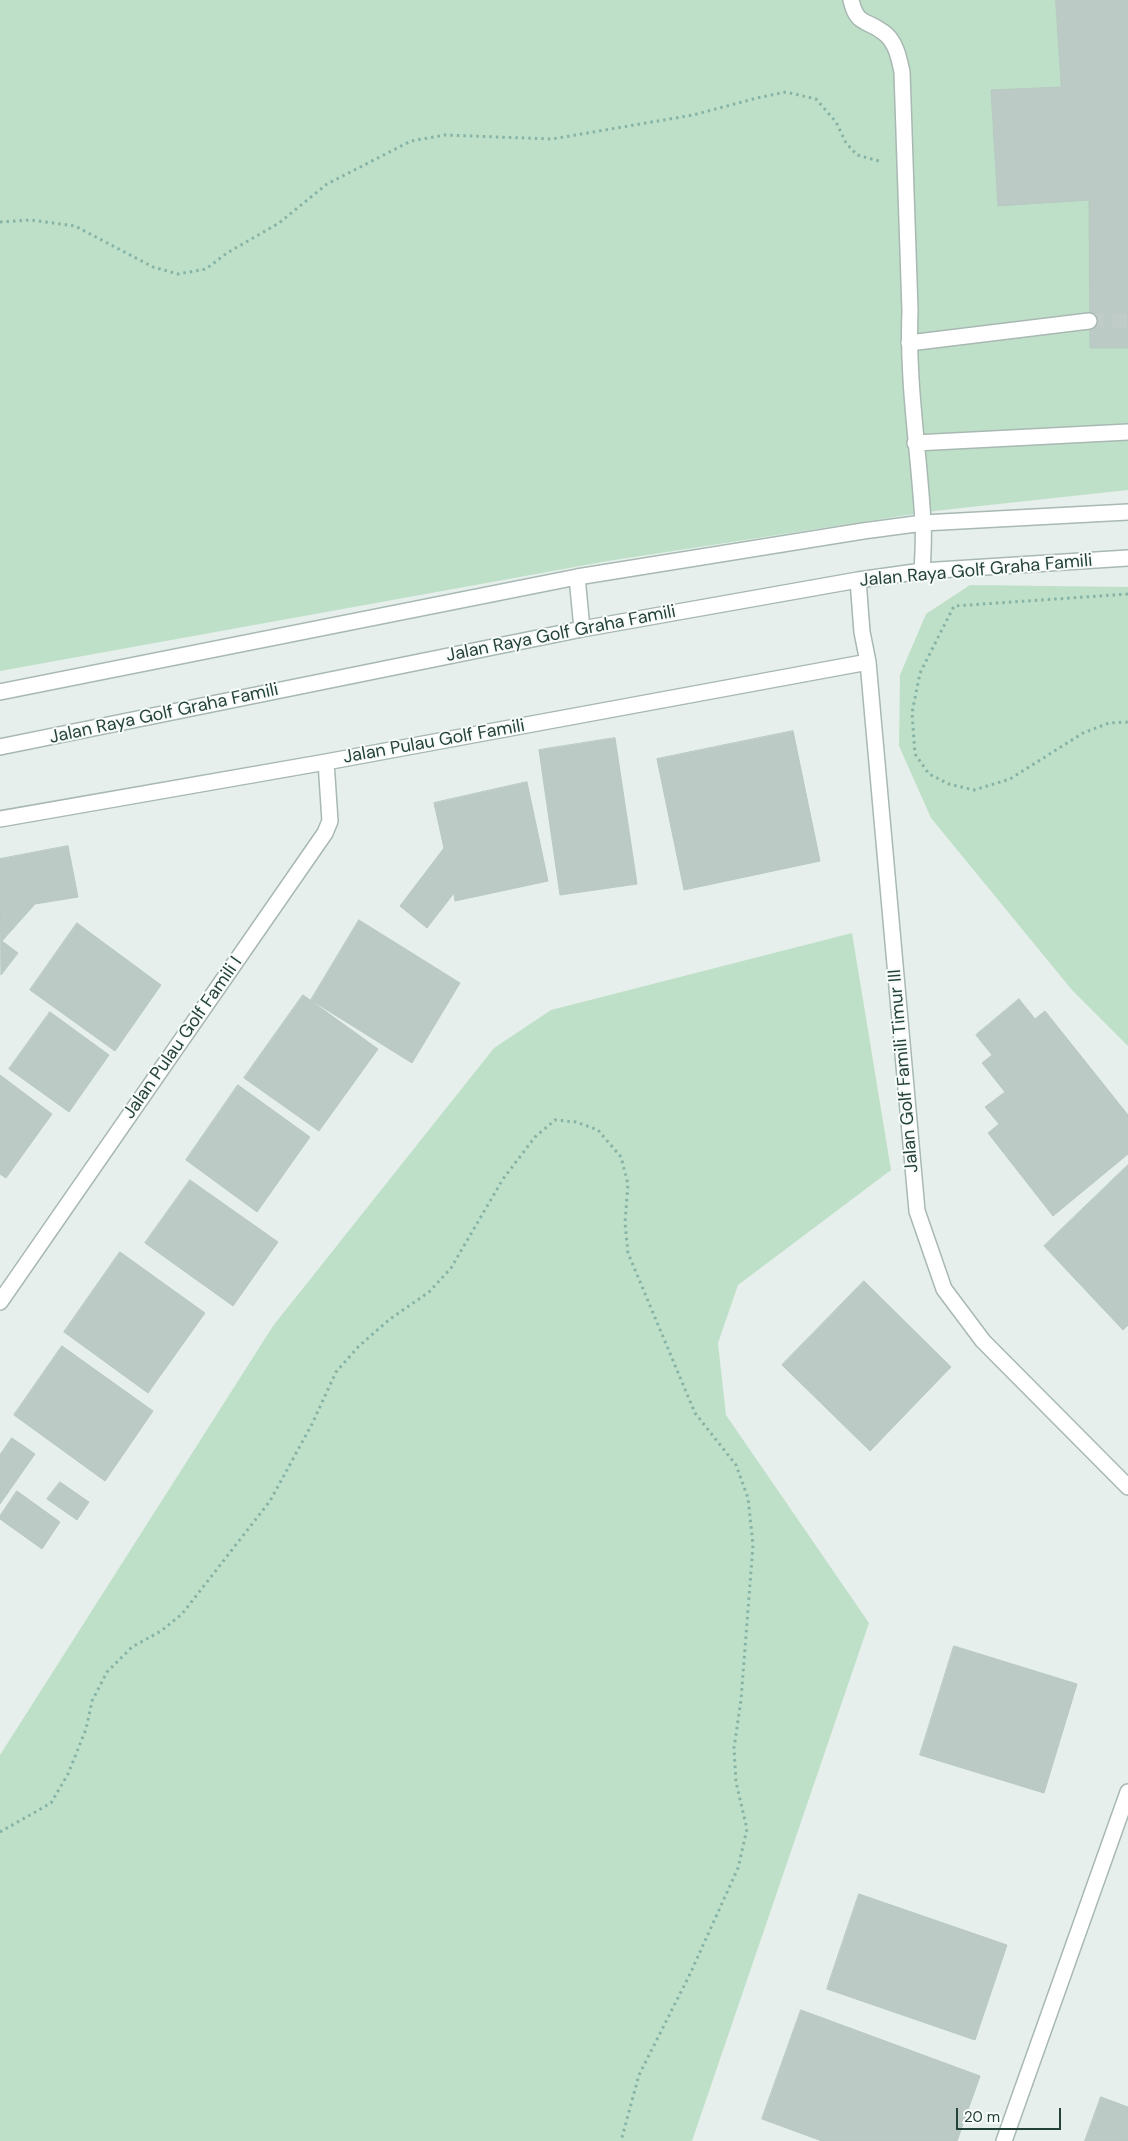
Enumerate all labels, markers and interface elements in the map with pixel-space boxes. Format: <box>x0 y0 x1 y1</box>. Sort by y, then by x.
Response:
street label: Jalan Raya Golf Graha Famili <box>859 550 1093 592</box>
street label: Jalan Raya Golf Graha Famili <box>444 601 678 667</box>
street label: Jalan Raya Golf Graha Famili <box>48 679 280 749</box>
street label: Jalan Pulau Golf Famili <box>341 715 527 769</box>
street label: Jalan Pulau Golf Famili I <box>119 953 247 1123</box>
street label: Jalan Golf Famili Timur III <box>884 968 924 1174</box>
scale bar <box>958 2098 1063 2130</box>
text: 20 m <box>964 2107 1000 2127</box>

